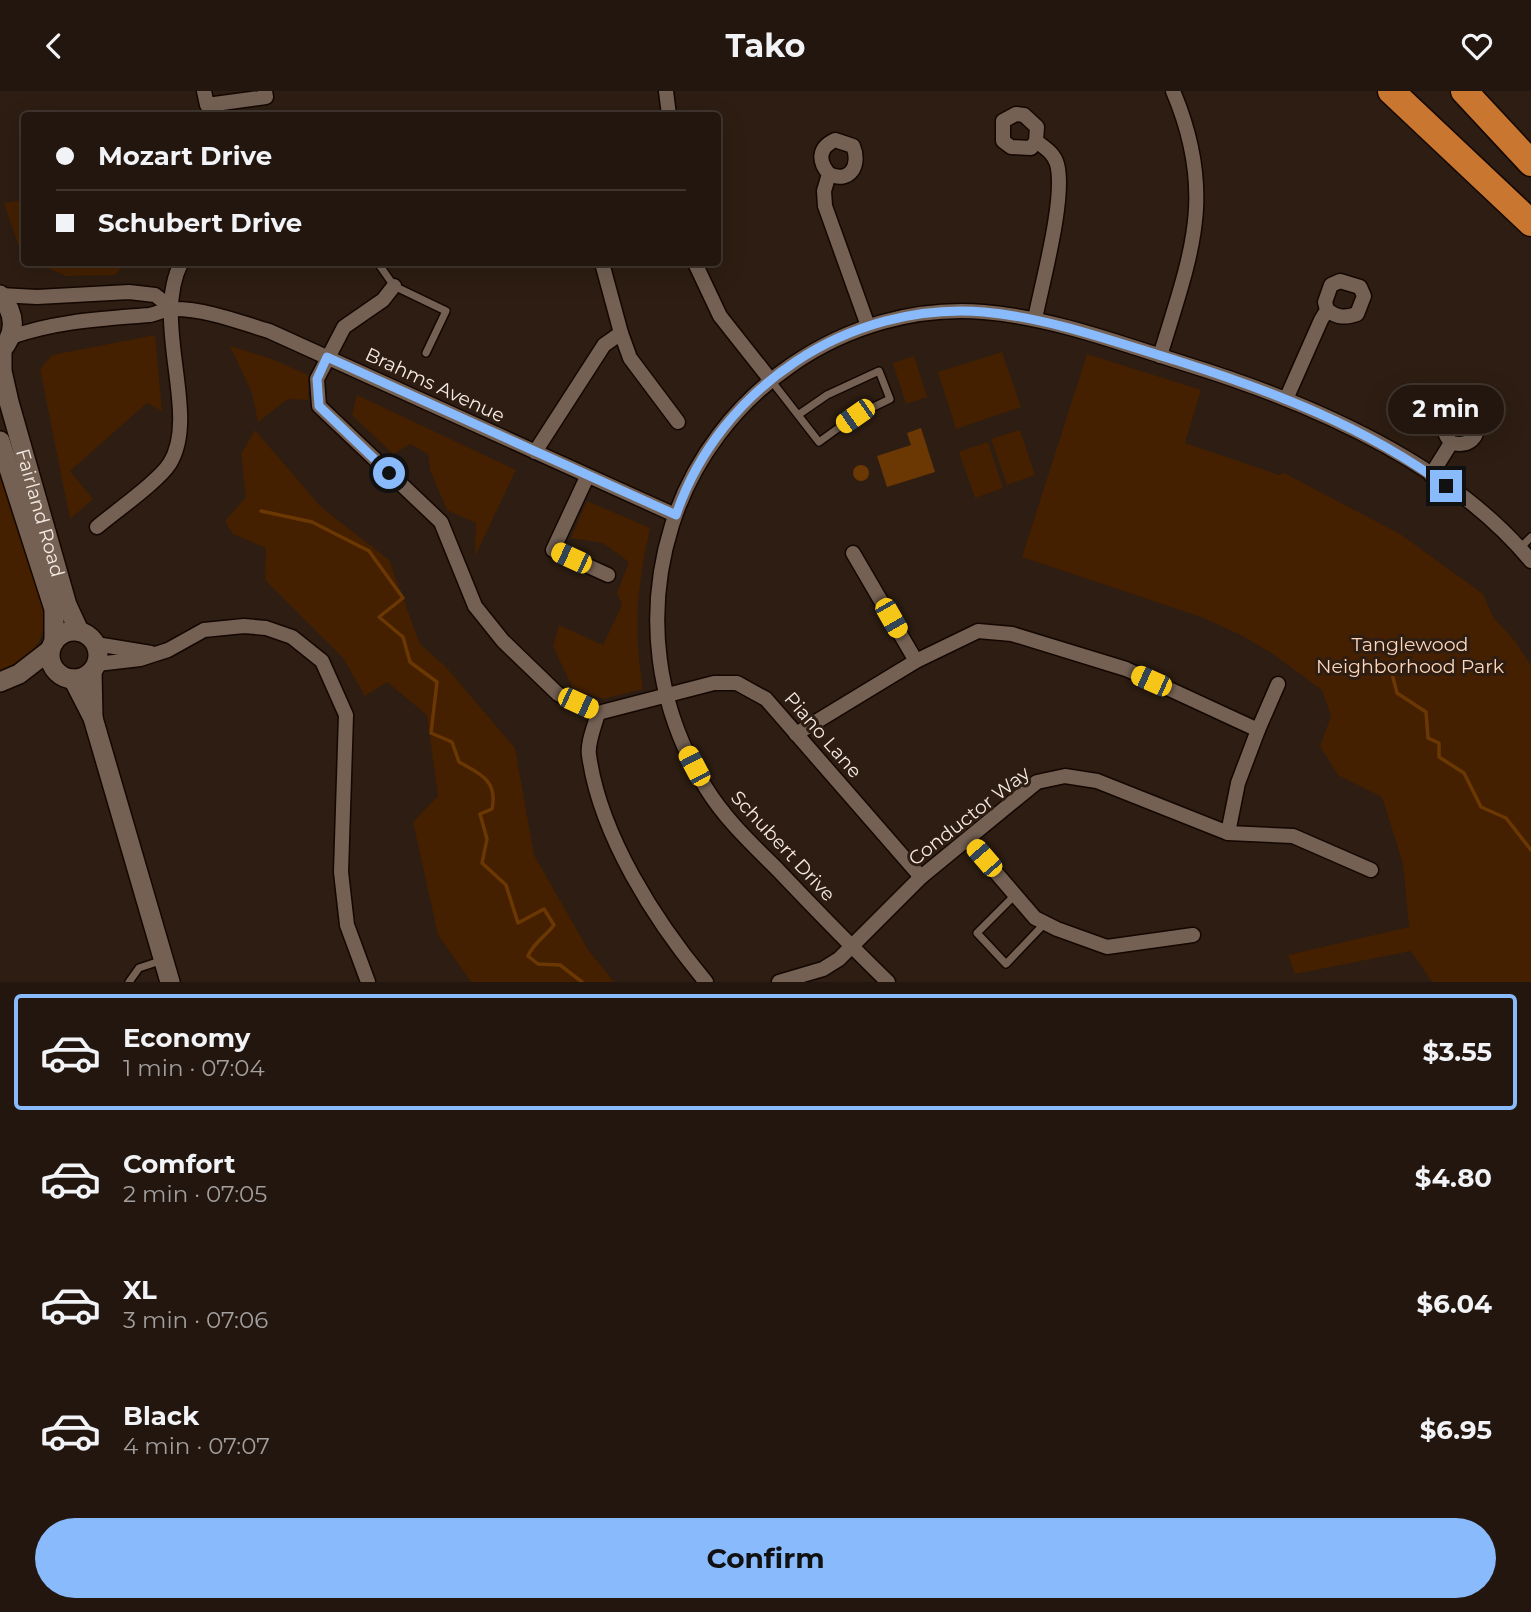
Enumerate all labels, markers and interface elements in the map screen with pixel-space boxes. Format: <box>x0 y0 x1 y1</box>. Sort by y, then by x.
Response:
text: Tako <box>726 26 805 65</box>
icon: back <box>35 27 73 65</box>
icon: heart <box>1458 27 1496 65</box>
text: Mozart Drive <box>98 140 272 172</box>
text: Schubert Drive <box>98 207 302 239</box>
street label: Brahms Avenue <box>362 343 508 427</box>
callout: 2 min <box>1388 385 1504 433</box>
car <box>832 395 879 437</box>
text: 2 min <box>1412 395 1480 423</box>
street label: Fairland Road <box>11 446 70 580</box>
route start <box>373 457 405 489</box>
route end <box>1430 470 1462 502</box>
car <box>548 540 595 576</box>
car <box>872 595 911 641</box>
park label: Tanglewood Neighborhood Park <box>1316 633 1505 678</box>
car <box>1128 663 1175 699</box>
car <box>555 685 602 721</box>
street label: Piano Lane <box>779 687 867 783</box>
car <box>675 743 714 789</box>
street label: Conductor Way <box>904 761 1035 870</box>
street label: Schubert Drive <box>726 786 840 906</box>
car <box>963 835 1006 881</box>
icon: car <box>39 1021 102 1084</box>
text: Economy <box>123 1022 250 1054</box>
text: $3.55 <box>1422 1036 1492 1068</box>
text: 1 min · 07:04 <box>123 1054 265 1082</box>
icon: car <box>39 1147 102 1210</box>
text: Comfort <box>123 1148 235 1180</box>
text: $4.80 <box>1415 1162 1492 1194</box>
text: 2 min · 07:05 <box>123 1180 267 1208</box>
icon: car <box>39 1273 102 1336</box>
text: XL <box>123 1274 157 1306</box>
text: $6.04 <box>1417 1288 1492 1320</box>
text: 3 min · 07:06 <box>123 1306 268 1334</box>
icon: car <box>39 1399 102 1462</box>
text: Black <box>123 1400 199 1432</box>
text: $6.95 <box>1420 1414 1492 1446</box>
text: 4 min · 07:07 <box>123 1432 270 1460</box>
button: Confirm <box>35 1518 1496 1598</box>

